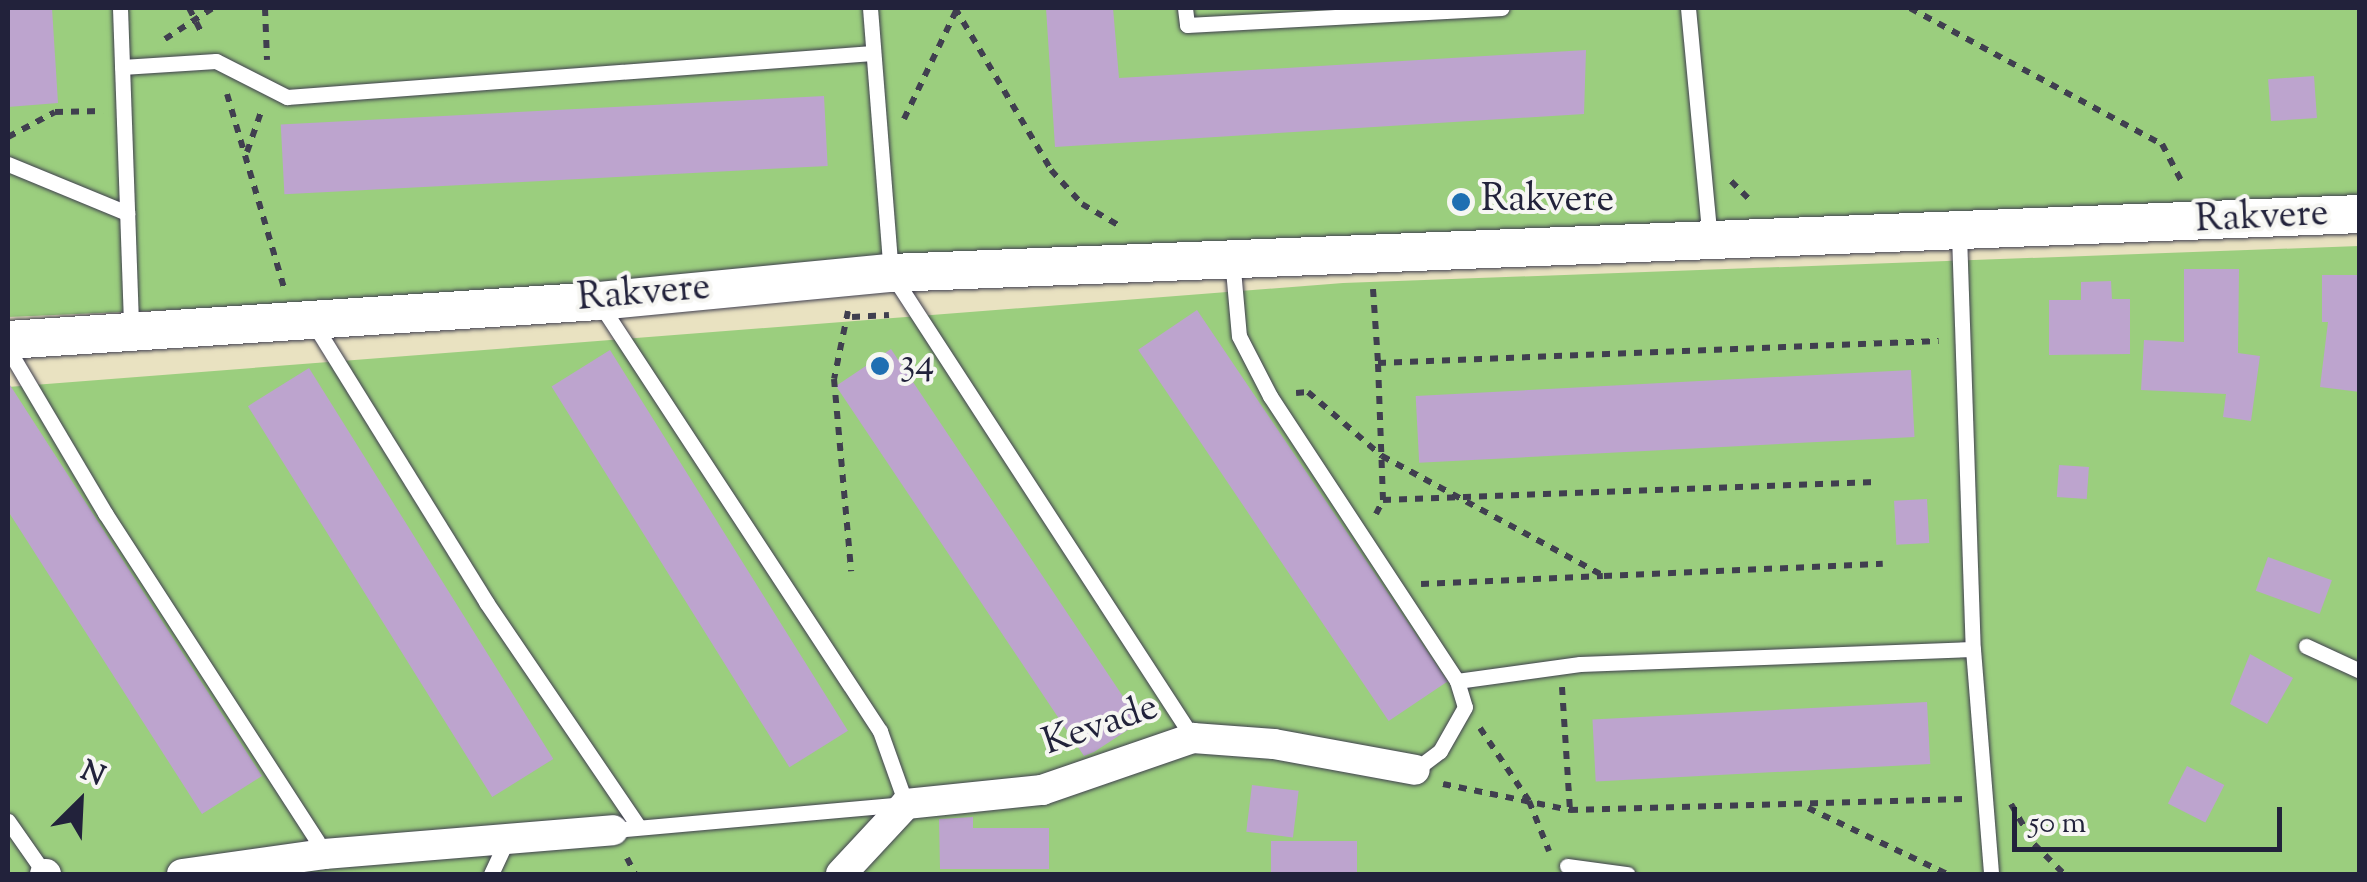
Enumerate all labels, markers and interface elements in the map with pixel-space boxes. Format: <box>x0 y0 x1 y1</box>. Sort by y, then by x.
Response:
place label: Rakvere <box>1481 179 1614 225</box>
marker: Rakvere <box>1450 191 1472 213</box>
street label: Rakvere <box>2194 193 2330 245</box>
street label: Rakvere <box>576 266 712 324</box>
place label: 34 <box>900 343 935 389</box>
marker: 34 <box>869 355 891 377</box>
street label: Kevade <box>1037 686 1165 768</box>
north arrow <box>30 752 130 852</box>
text: N <box>74 752 111 797</box>
scale bar <box>2017 787 2287 849</box>
text: 50 m <box>2029 803 2086 846</box>

